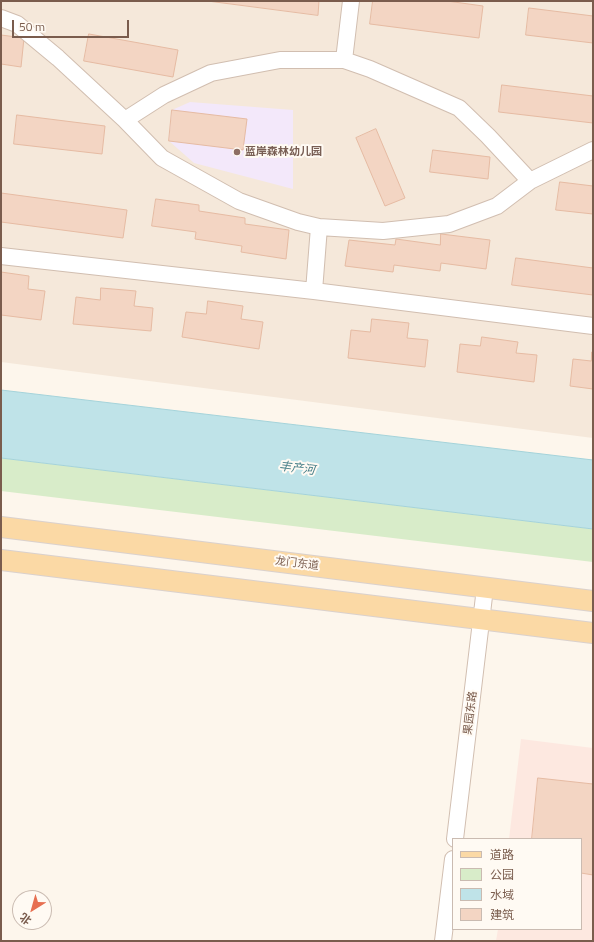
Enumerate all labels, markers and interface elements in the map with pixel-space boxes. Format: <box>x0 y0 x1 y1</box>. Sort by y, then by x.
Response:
scale bar <box>14 12 131 38</box>
text: 50 m <box>19 17 45 36</box>
place label: 蓝岸森林幼儿园 <box>245 145 322 159</box>
marker: 蓝岸森林幼儿园 <box>232 147 242 157</box>
water label: 丰产河 <box>278 460 316 478</box>
street label: 龙门东道 <box>274 555 320 573</box>
street label: 果园东路 <box>462 690 480 736</box>
legend <box>452 838 582 930</box>
text: 道路 <box>490 845 514 864</box>
text: 公园 <box>490 865 514 884</box>
text: 水域 <box>490 885 514 904</box>
north arrow <box>12 890 52 930</box>
text: 建筑 <box>490 905 514 924</box>
text: 北 <box>16 909 35 928</box>

